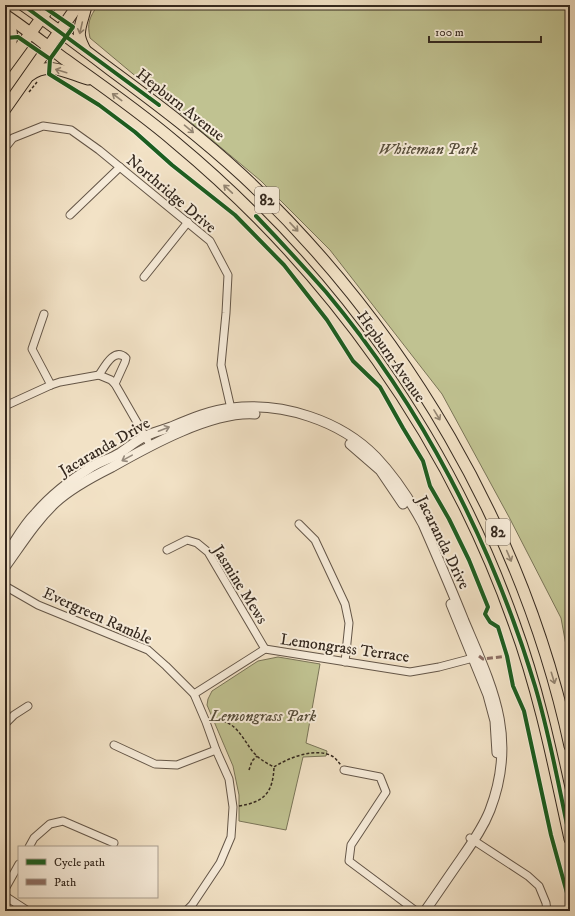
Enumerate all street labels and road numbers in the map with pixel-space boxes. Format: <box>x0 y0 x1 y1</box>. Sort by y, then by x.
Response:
street label: Hepburn Avenue <box>132 64 229 146</box>
street label: Northridge Drive <box>122 150 221 238</box>
road number: 82 <box>255 187 279 213</box>
street label: Hepburn Avenue <box>352 307 430 406</box>
street label: Jacaranda Drive <box>54 413 154 482</box>
street label: Jacaranda Drive <box>411 491 474 593</box>
road number: 82 <box>486 519 510 545</box>
street label: Jasmine Mews <box>207 540 272 628</box>
street label: Evergreen Ramble <box>40 583 156 649</box>
street label: Lemongrass Terrace <box>279 629 411 667</box>

